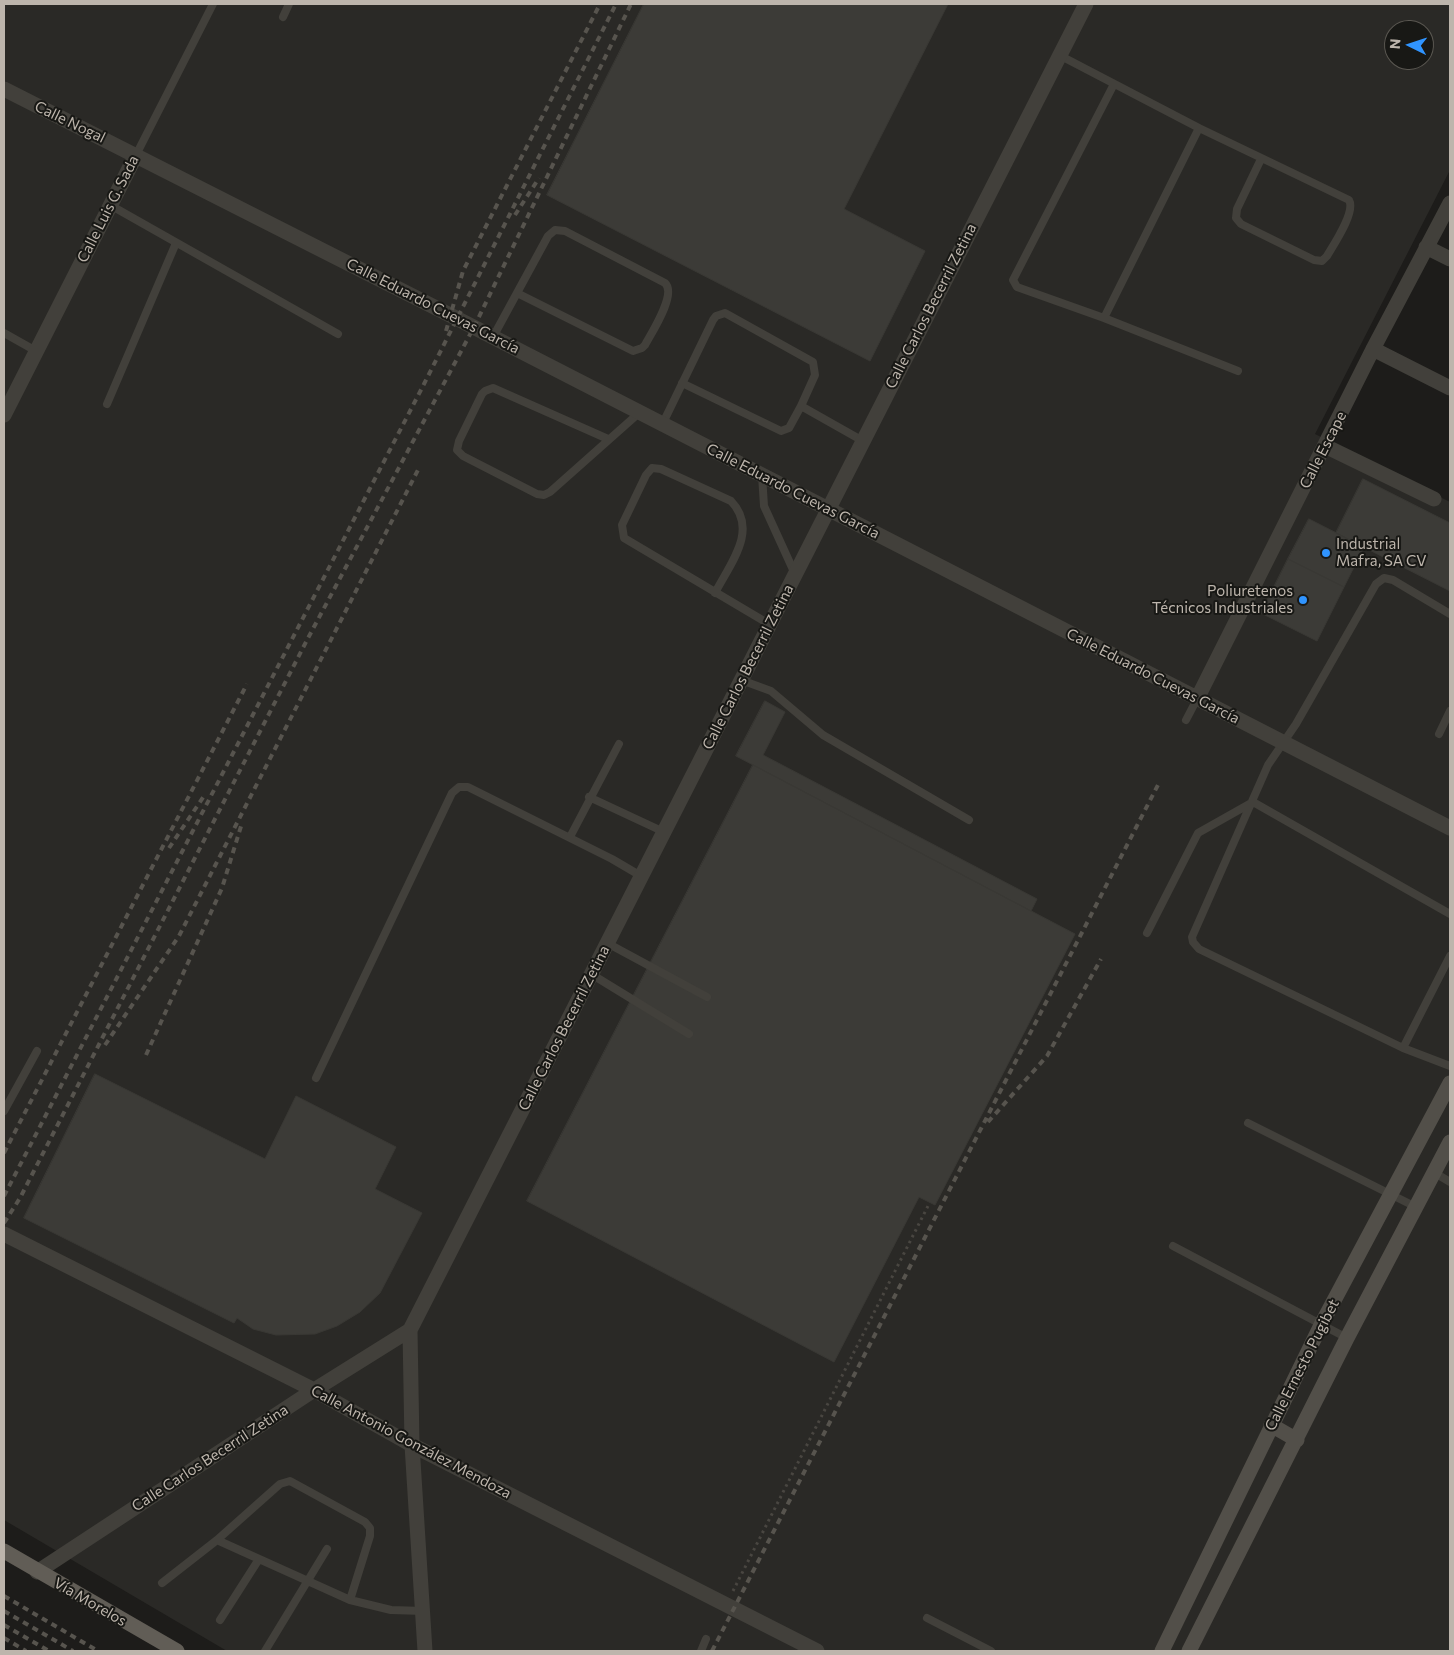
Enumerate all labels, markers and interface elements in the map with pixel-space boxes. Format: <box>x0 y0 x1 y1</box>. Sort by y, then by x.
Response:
north arrow <box>1384 20 1434 70</box>
text: N <box>1386 38 1403 50</box>
street label: Calle Nogal <box>32 97 108 147</box>
street label: Calle Luis G. Sada <box>73 153 143 265</box>
street label: Calle Carlos Becerril Zetina <box>882 221 980 391</box>
street label: Calle Eduardo Cuevas García <box>344 254 522 358</box>
street label: Calle Escape <box>1296 408 1350 492</box>
street label: Calle Eduardo Cuevas García <box>704 439 882 543</box>
place label: Industrial Mafra, SA CV <box>1336 535 1427 570</box>
marker: Industrial Mafra, SA CV <box>1320 547 1332 559</box>
street label: Calle Carlos Becerril Zetina <box>699 582 797 752</box>
place label: Poliuretenos Técnicos Industriales <box>1152 582 1293 617</box>
marker: Poliuretenos Técnicos Industriales <box>1297 594 1309 606</box>
street label: Calle Eduardo Cuevas García <box>1064 624 1242 728</box>
street label: Calle Carlos Becerril Zetina <box>515 943 613 1113</box>
street label: Calle Ernesto Pugibet <box>1261 1296 1343 1434</box>
street label: Calle Antonio González Mendoza <box>308 1381 514 1503</box>
street label: Calle Carlos Becerril Zetina <box>128 1401 292 1515</box>
street label: Vía Morelos <box>50 1574 130 1630</box>

